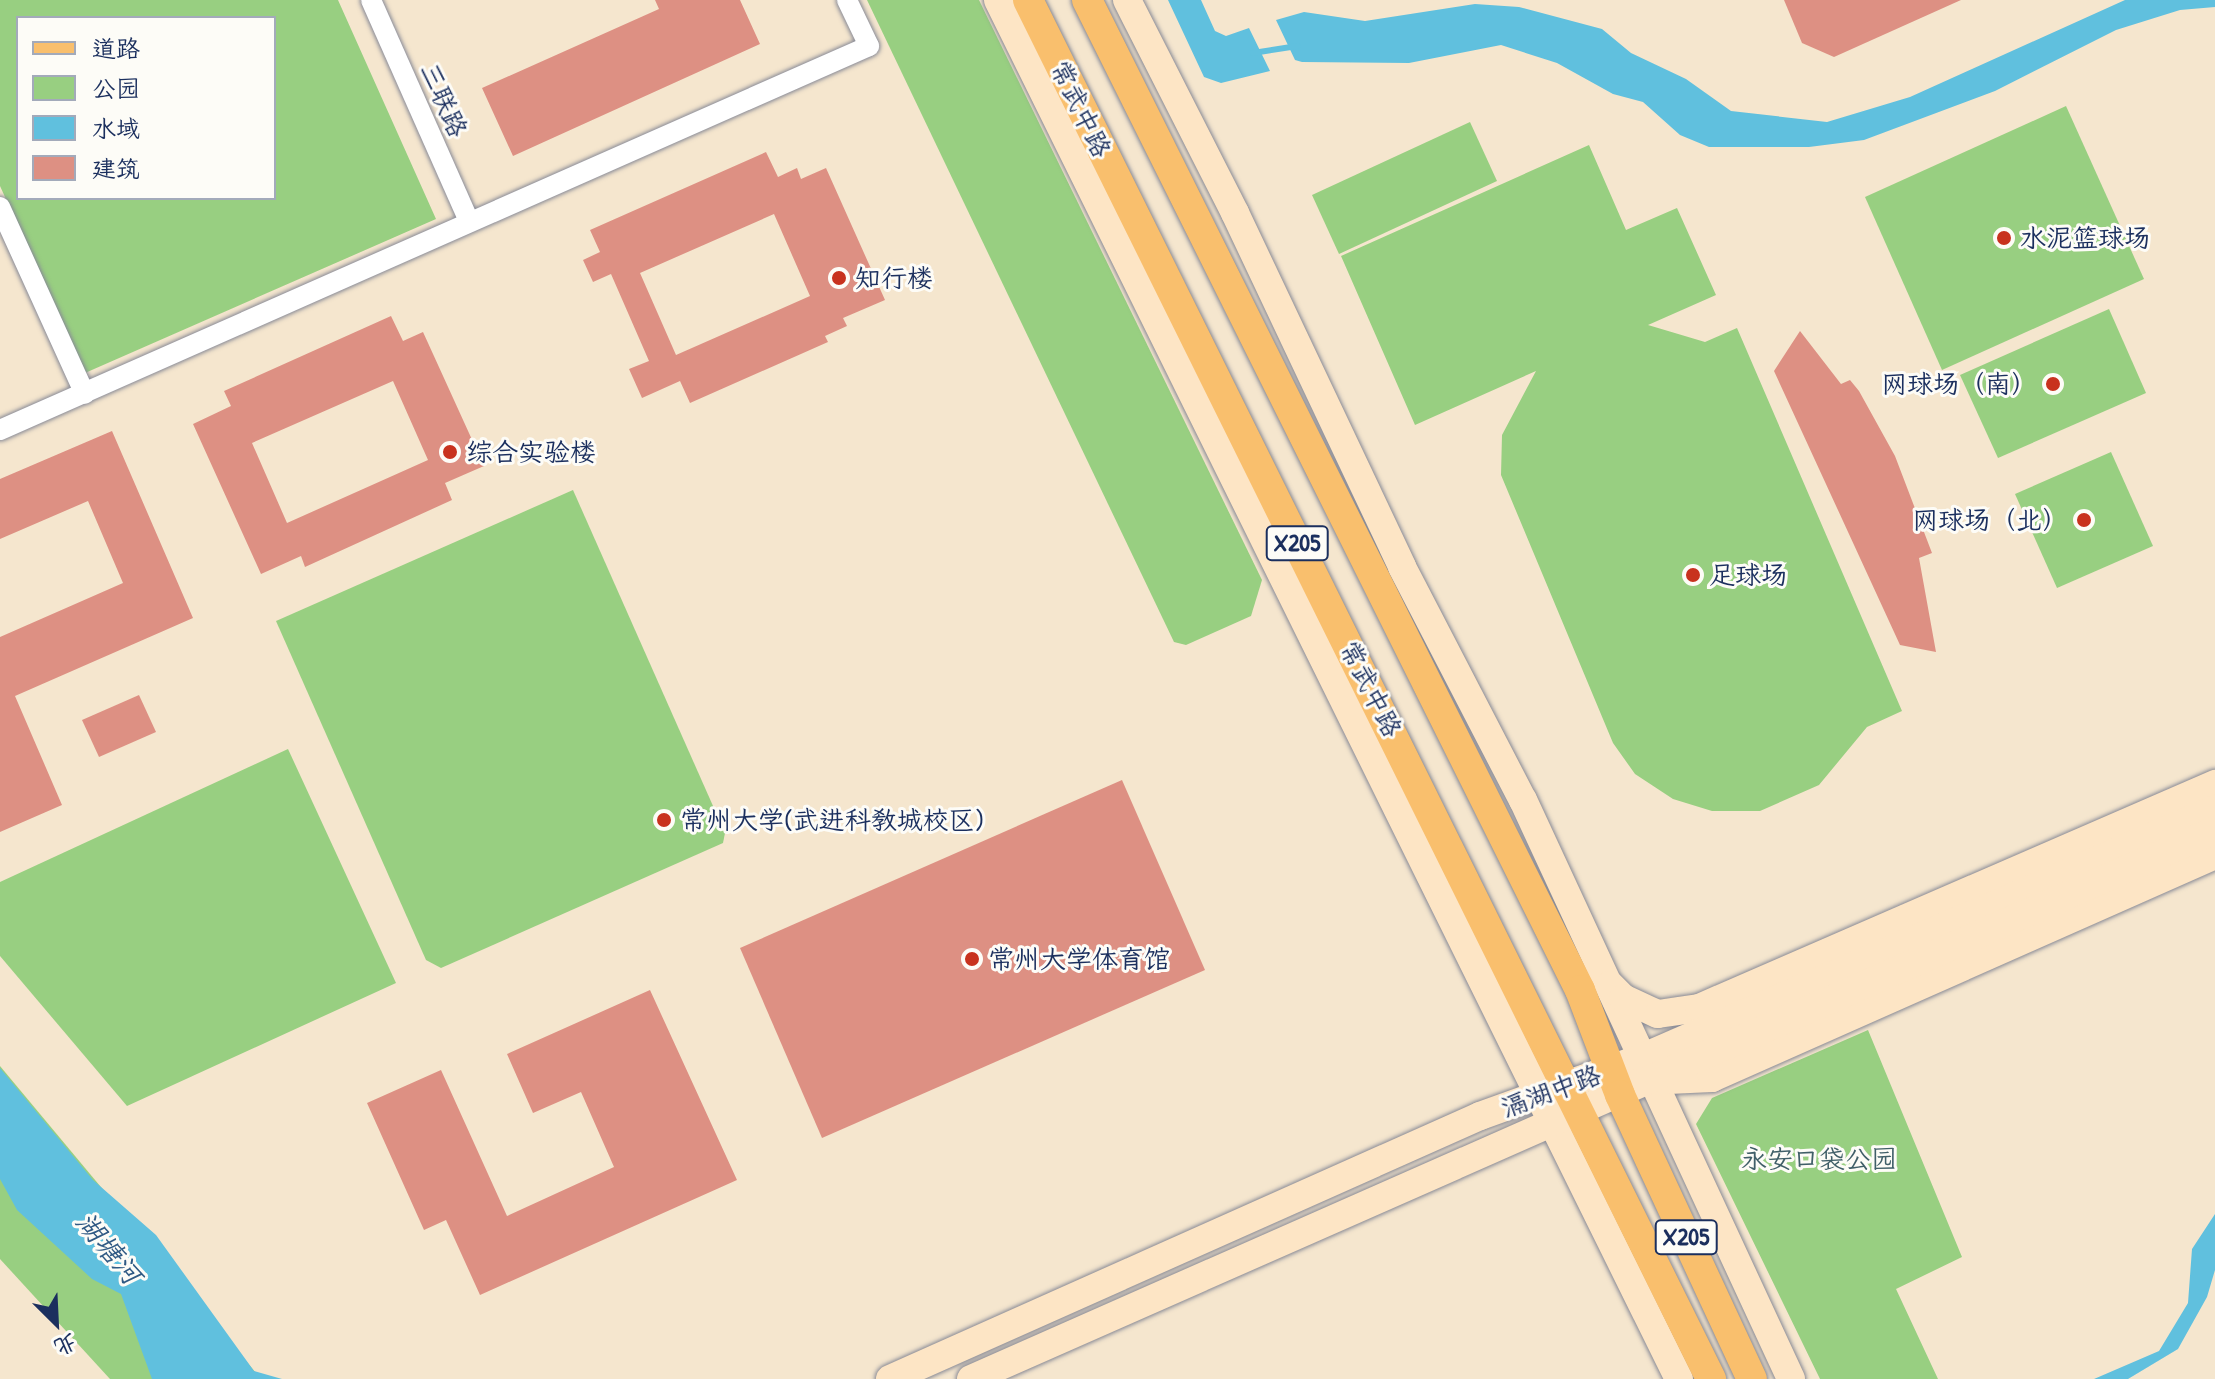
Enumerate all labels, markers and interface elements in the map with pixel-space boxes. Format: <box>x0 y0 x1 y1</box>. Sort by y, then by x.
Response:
legend <box>16 16 276 200</box>
text: 道路 <box>92 32 140 64</box>
street label: 常武中路 <box>1044 55 1118 163</box>
street label: 三联路 <box>414 58 474 142</box>
text: 公园 <box>92 72 140 104</box>
text: 水域 <box>92 112 140 144</box>
text: 建筑 <box>92 152 140 184</box>
place label: 水泥篮球场 <box>2020 222 2150 254</box>
marker: 水泥篮球场 <box>1995 229 2013 247</box>
place label: 知行楼 <box>855 262 933 294</box>
marker: 知行楼 <box>830 269 848 287</box>
place label: 网球场（南） <box>1881 368 2037 400</box>
marker: 网球场（南） <box>2044 375 2062 393</box>
place label: 综合实验楼 <box>466 436 596 468</box>
marker: 综合实验楼 <box>441 443 459 461</box>
place label: 网球场（北） <box>1912 504 2068 536</box>
marker: 网球场（北） <box>2075 511 2093 529</box>
road number: X205 <box>1265 523 1329 563</box>
place label: 足球场 <box>1709 559 1787 591</box>
marker: 足球场 <box>1684 566 1702 584</box>
street label: 常武中路 <box>1333 636 1409 742</box>
place label: 常州大学(武进科教城校区) <box>680 804 984 836</box>
marker: 常州大学(武进科教城校区) <box>655 811 673 829</box>
place label: 常州大学体育馆 <box>988 943 1170 975</box>
marker: 常州大学体育馆 <box>963 950 981 968</box>
street label: 滆湖中路 <box>1497 1059 1605 1123</box>
park label: 永安口袋公园 <box>1741 1143 1897 1175</box>
water label: 湖塘河 <box>69 1205 149 1291</box>
road number: X205 <box>1654 1217 1718 1257</box>
north arrow <box>16 1283 96 1363</box>
text: 北 <box>50 1327 82 1363</box>

